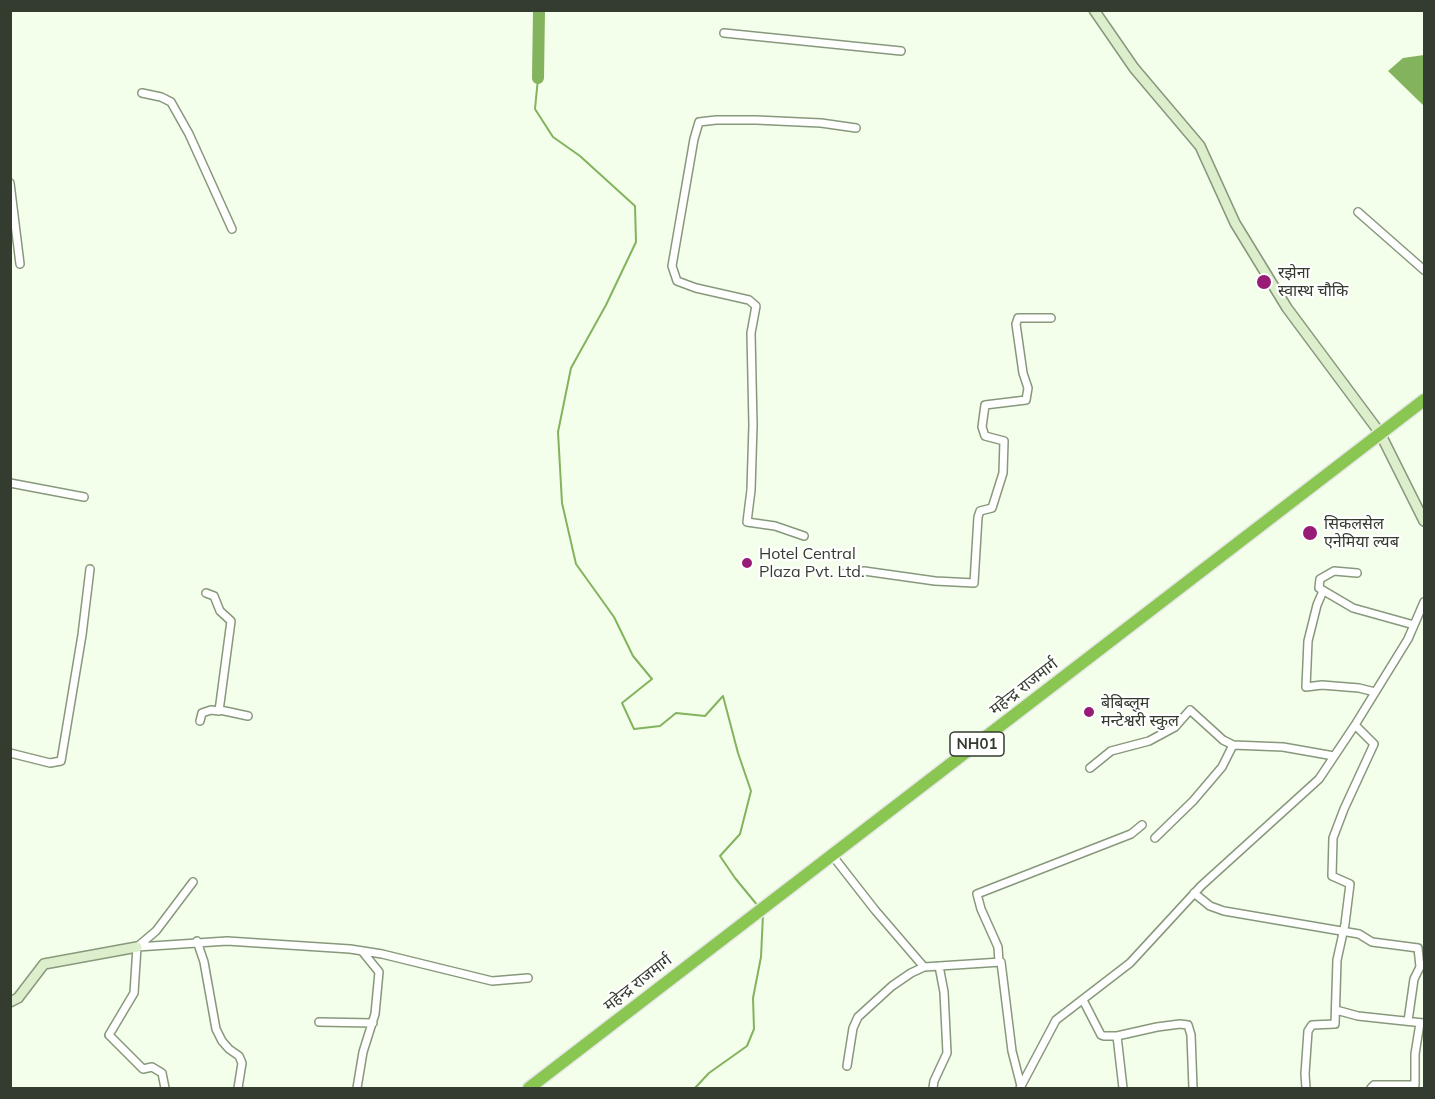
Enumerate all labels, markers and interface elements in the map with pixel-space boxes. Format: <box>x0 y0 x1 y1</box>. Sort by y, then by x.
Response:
place label: रझेना स्वास्थ चौकि <box>1278 263 1348 301</box>
marker: रझेना स्वास्थ चौकि <box>1255 273 1273 291</box>
place label: सिकलसेल एनेमिया ल्यब <box>1324 514 1399 552</box>
marker: सिकलसेल एनेमिया ल्यब <box>1301 524 1319 542</box>
place label: Hotel Central Plaza Pvt. Ltd. <box>759 544 865 582</box>
marker: Hotel Central Plaza Pvt. Ltd. <box>740 556 754 570</box>
street label: महेन्द्र राजमार्ग <box>986 655 1062 719</box>
place label: बेबिब्लुम मन्टेश्वरी स्कुल <box>1101 693 1179 731</box>
marker: बेबिब्लुम मन्टेश्वरी स्कुल <box>1082 705 1096 719</box>
road number: NH01 <box>950 732 1004 756</box>
street label: महेन्द्र राजमार्ग <box>600 951 676 1015</box>

